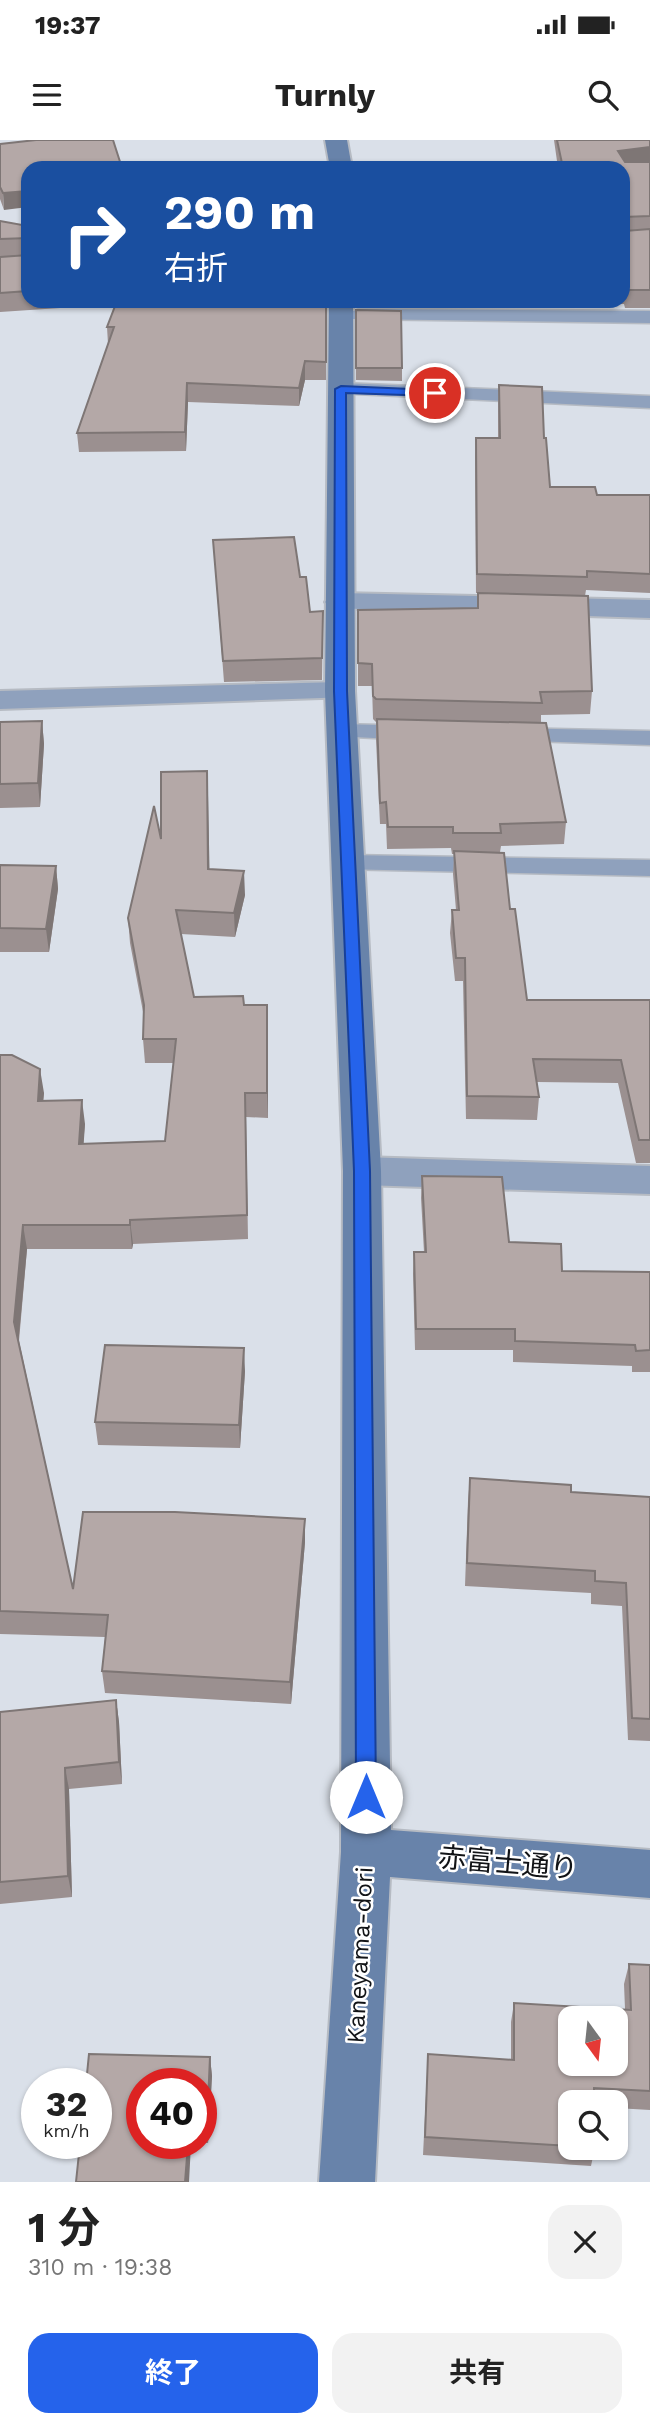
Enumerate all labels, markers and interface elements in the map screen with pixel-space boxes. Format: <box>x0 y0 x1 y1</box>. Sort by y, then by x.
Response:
text: 19:37 <box>35 10 101 40</box>
icon: menu <box>28 76 66 114</box>
text: Turnly <box>275 76 375 114</box>
icon: search <box>584 76 622 114</box>
text: 290 m <box>164 183 315 241</box>
icon: right <box>49 189 140 280</box>
text: 右折 <box>164 249 228 287</box>
pin <box>405 363 465 423</box>
icon: arrive <box>416 374 454 412</box>
position arrow <box>329 1760 403 1834</box>
street label: 赤富士通り <box>437 1840 579 1886</box>
street label: Kaneyama-dori <box>341 1866 379 2044</box>
north arrow <box>558 2006 628 2076</box>
map controls <box>558 2006 628 2160</box>
speed limit sign: 40 <box>126 2068 217 2159</box>
text: 32 <box>46 2083 87 2125</box>
button: search <box>558 2090 628 2160</box>
text: km/h <box>43 2120 90 2141</box>
text: 1 分 <box>28 2203 100 2252</box>
button: close <box>548 2205 622 2279</box>
text: 310 m · 19:38 <box>28 2254 172 2281</box>
button: 終了 <box>28 2333 318 2413</box>
button: 共有 <box>332 2333 622 2413</box>

